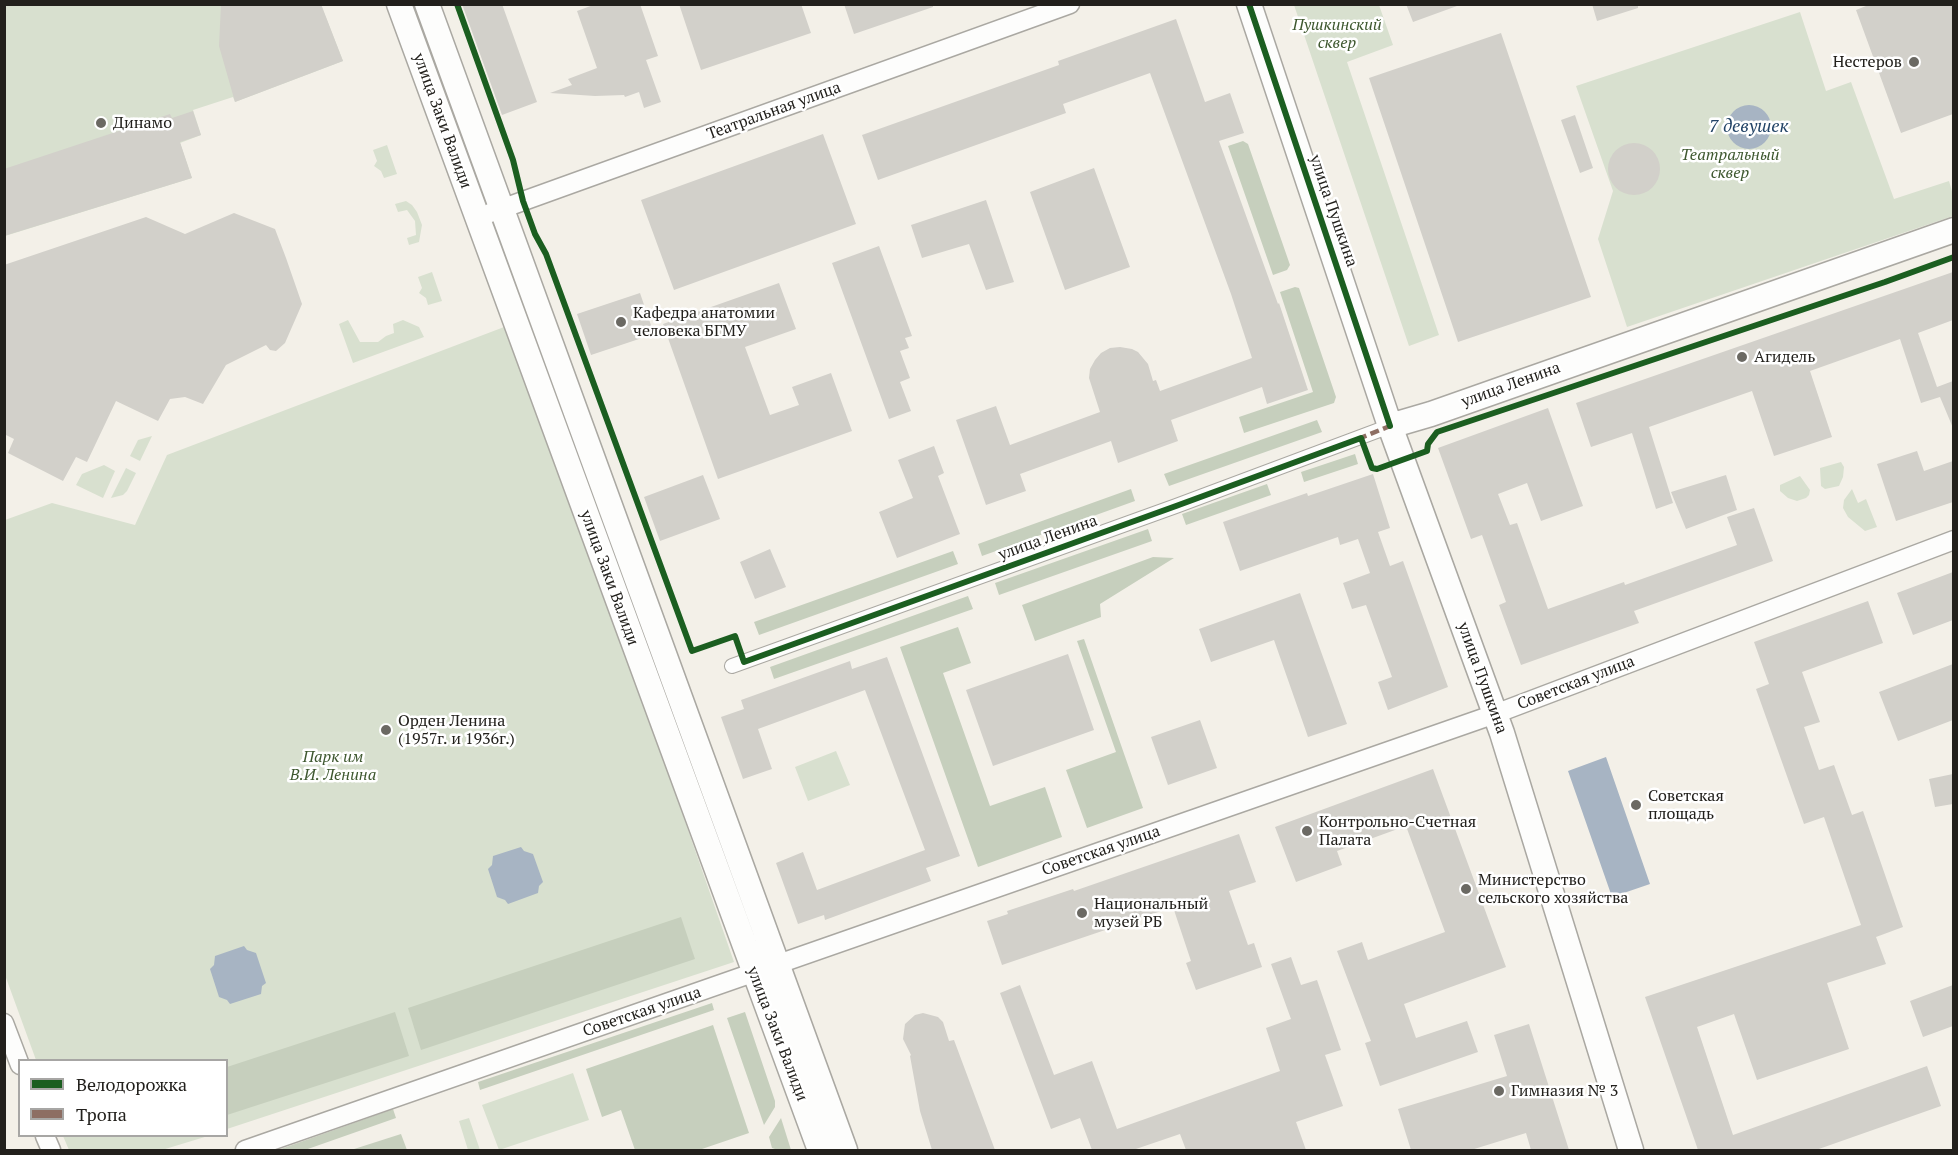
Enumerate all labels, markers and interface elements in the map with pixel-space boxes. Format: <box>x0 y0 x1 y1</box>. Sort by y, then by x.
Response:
park label: Пушкинский сквер <box>1292 15 1382 53</box>
street label: улица Заки Валиди <box>409 51 475 191</box>
place label: Нестеров <box>1833 52 1902 72</box>
marker: Нестеров <box>1907 55 1921 69</box>
street label: Театральная улица <box>704 78 844 144</box>
place label: Динамо <box>113 113 172 133</box>
marker: Динамо <box>94 116 108 130</box>
water label: 7 девушек <box>1709 116 1789 138</box>
park label: Театральный сквер <box>1681 145 1779 183</box>
street label: улица Пушкина <box>1305 152 1361 270</box>
place label: Кафедра анатомии человека БГМУ <box>633 303 775 341</box>
marker: Кафедра анатомии человека БГМУ <box>614 315 628 329</box>
place label: Агидель <box>1754 347 1815 367</box>
marker: Агидель <box>1735 350 1749 364</box>
street label: улица Ленина <box>1459 358 1563 412</box>
street label: улица Заки Валиди <box>576 508 642 648</box>
street label: улица Ленина <box>996 511 1100 565</box>
street label: улица Пушкина <box>1453 620 1511 736</box>
street label: Советская улица <box>1515 652 1637 714</box>
place label: Орден Ленина (1957г. и 1936г.) <box>398 711 515 749</box>
marker: Орден Ленина (1957г. и 1936г.) <box>379 723 393 737</box>
park label: Парк им В.И. Ленина <box>290 747 376 785</box>
place label: Советская площадь <box>1648 786 1724 824</box>
marker: Советская площадь <box>1629 798 1643 812</box>
place label: Контрольно-Счетная Палата <box>1319 812 1476 850</box>
street label: Советская улица <box>1039 822 1163 880</box>
marker: Контрольно-Счетная Палата <box>1300 824 1314 838</box>
place label: Министерство сельского хозяйства <box>1478 870 1628 908</box>
marker: Министерство сельского хозяйства <box>1459 882 1473 896</box>
place label: Национальный музей РБ <box>1094 894 1208 932</box>
marker: Национальный музей РБ <box>1075 906 1089 920</box>
street label: улица Заки Валиди <box>742 964 812 1104</box>
street label: Советская улица <box>580 983 704 1041</box>
legend <box>18 1059 228 1137</box>
text: Велодорожка <box>76 1072 187 1096</box>
place label: Гимназия № 3 <box>1511 1081 1618 1101</box>
marker: Гимназия № 3 <box>1492 1084 1506 1098</box>
text: Тропа <box>76 1102 127 1126</box>

